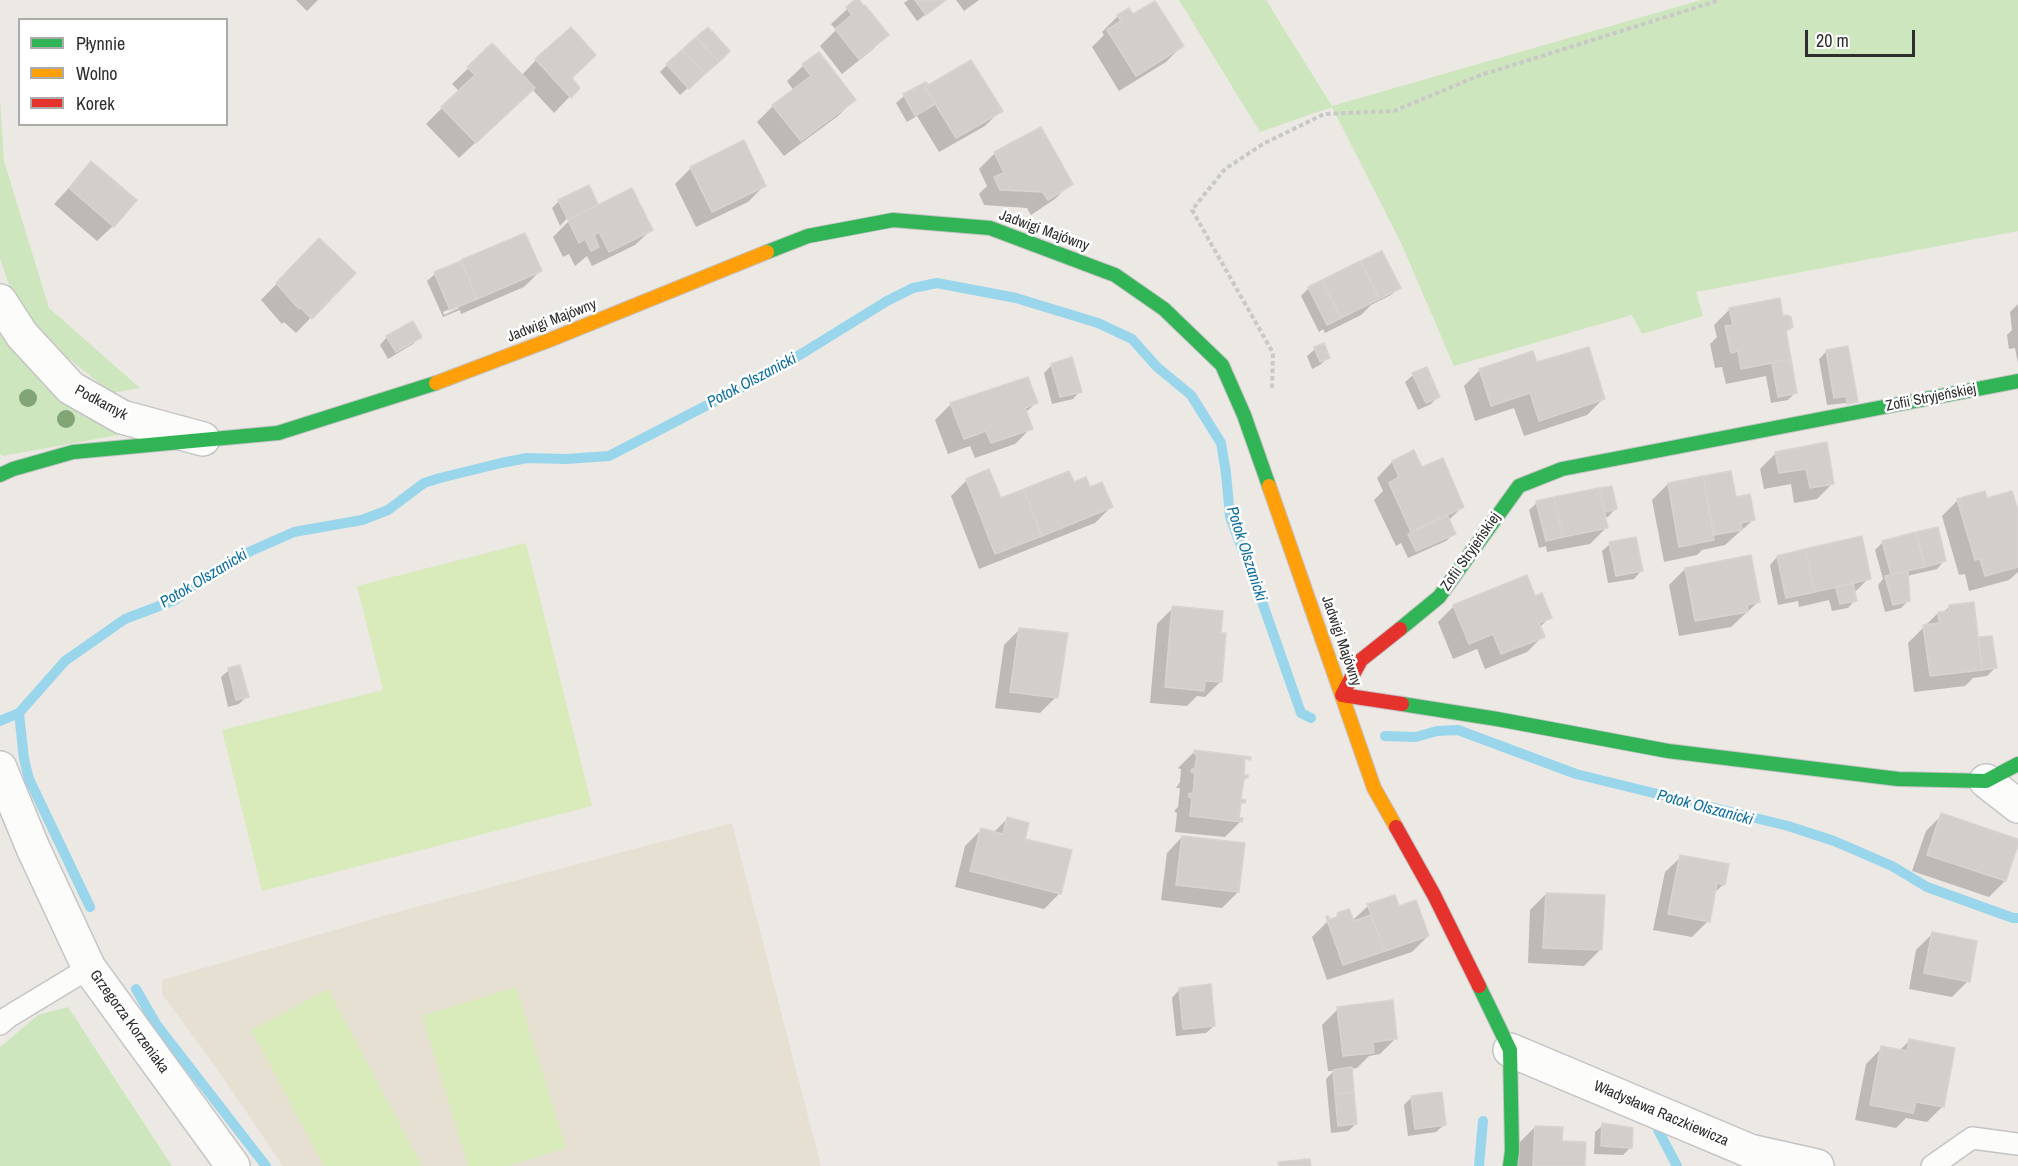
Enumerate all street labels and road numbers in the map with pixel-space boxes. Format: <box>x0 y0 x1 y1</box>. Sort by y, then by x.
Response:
street label: Jadwigi Majówny <box>997 206 1091 256</box>
street label: Jadwigi Majówny <box>505 296 599 346</box>
street label: Zofii Stryjeńskiej <box>1884 380 1978 416</box>
street label: Podkamyk <box>71 382 131 424</box>
street label: Zofii Stryjeńskiej <box>1437 509 1505 595</box>
street label: Jadwigi Majówny <box>1317 593 1365 689</box>
street label: Grzegorza Korzeniaka <box>86 967 172 1077</box>
street label: Władysława Raczkiewicza <box>1591 1077 1731 1151</box>

